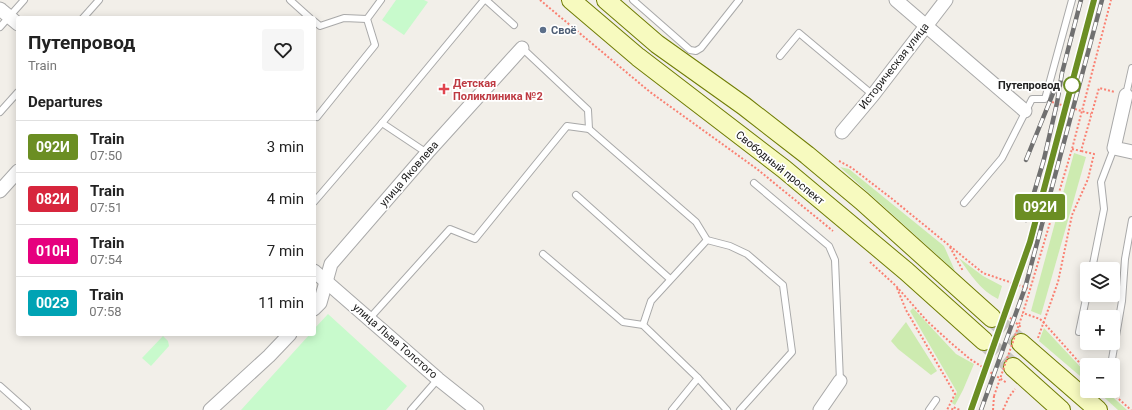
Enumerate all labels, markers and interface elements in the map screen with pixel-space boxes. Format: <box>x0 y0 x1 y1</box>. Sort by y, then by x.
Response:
street label: Историческая улица <box>856 20 932 112</box>
place label: Своё <box>551 24 577 37</box>
marker: Своё <box>538 25 548 35</box>
button: heart <box>262 29 304 71</box>
text: Путепровод <box>28 31 135 54</box>
text: Train <box>28 58 57 73</box>
marker: Путепровод <box>1063 76 1081 94</box>
place label: Детская Поликлиника №2 <box>453 77 543 103</box>
place label: Путепровод <box>998 79 1060 92</box>
marker: Детская Поликлиника №2 <box>438 83 450 95</box>
text: Departures <box>28 93 103 111</box>
street label: Свободный проспект <box>733 128 827 208</box>
text: Train <box>90 130 124 148</box>
text: 3 min <box>267 138 304 156</box>
street label: улица Яковлева <box>377 138 441 210</box>
text: 092И <box>36 139 70 155</box>
text: 07:50 <box>90 148 122 163</box>
text: Train <box>90 182 124 200</box>
text: 4 min <box>267 190 304 208</box>
text: 082И <box>36 191 70 207</box>
line badge: 092И <box>1012 194 1068 220</box>
text: 092И <box>1023 199 1057 215</box>
text: 07:51 <box>90 200 122 215</box>
text: Train <box>90 234 124 252</box>
text: 7 min <box>267 242 304 260</box>
text: 010Н <box>36 243 70 259</box>
text: 07:54 <box>90 252 122 267</box>
map controls <box>1080 262 1120 398</box>
button: layers <box>1080 262 1120 302</box>
text: Train <box>89 286 124 304</box>
text: 11 min <box>258 294 304 312</box>
text: 002Э <box>36 295 69 311</box>
street label: улица Льва Толстого <box>350 301 440 381</box>
text: 07:58 <box>89 304 122 319</box>
button: + <box>1080 310 1120 350</box>
button: − <box>1080 358 1120 398</box>

